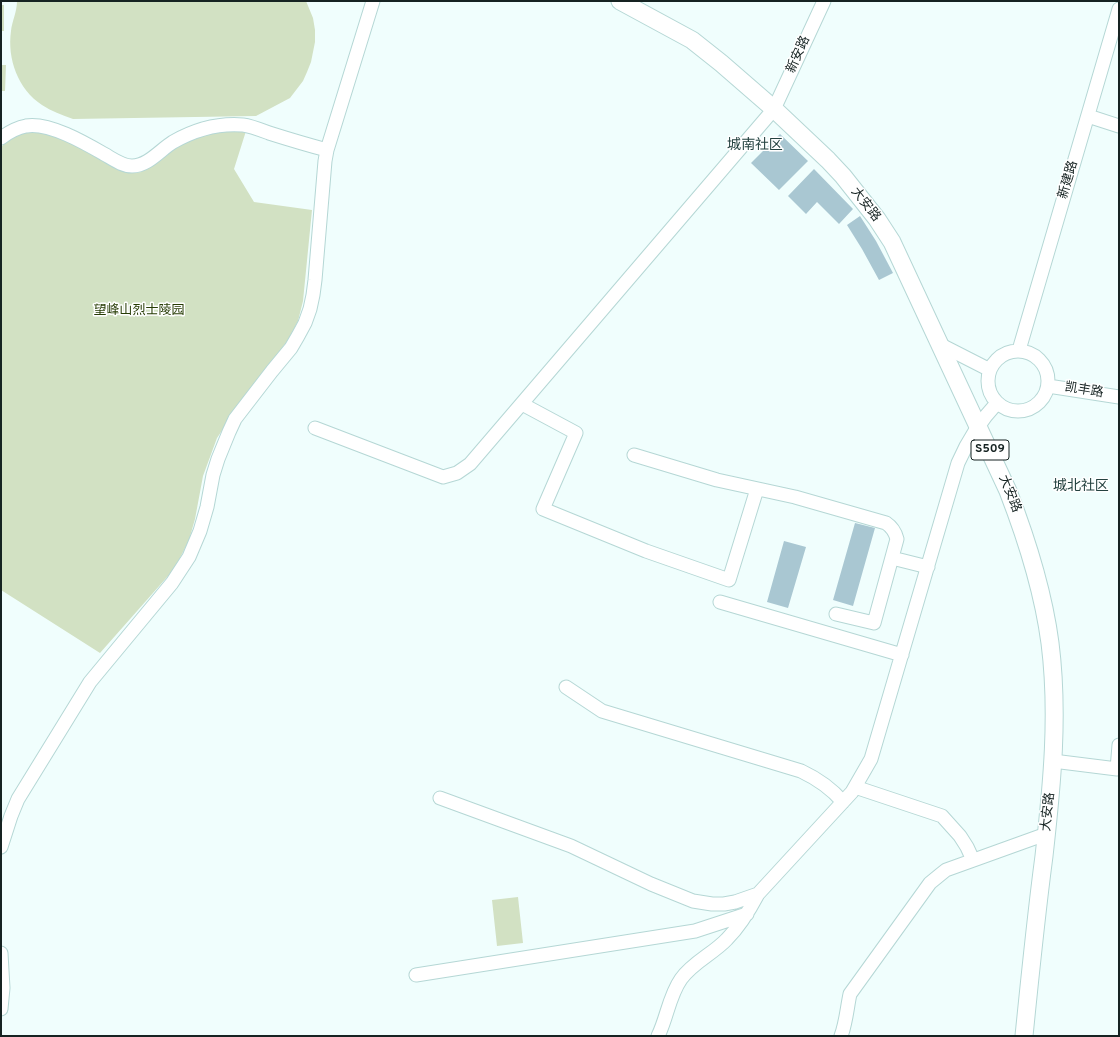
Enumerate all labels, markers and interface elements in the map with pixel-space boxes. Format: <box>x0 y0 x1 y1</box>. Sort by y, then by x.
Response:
street label: 新安路 <box>784 34 814 76</box>
district label: 城南社区 <box>727 138 783 154</box>
street label: 新建路 <box>1056 159 1082 201</box>
street label: 大安路 <box>847 185 883 225</box>
park label: 望峰山烈士陵园 <box>94 303 184 319</box>
street label: 凯丰路 <box>1064 380 1104 402</box>
road number: S509 <box>971 440 1009 460</box>
street label: 大安路 <box>994 473 1024 515</box>
district label: 城北社区 <box>1053 479 1109 495</box>
street label: 大安路 <box>1039 792 1059 832</box>

